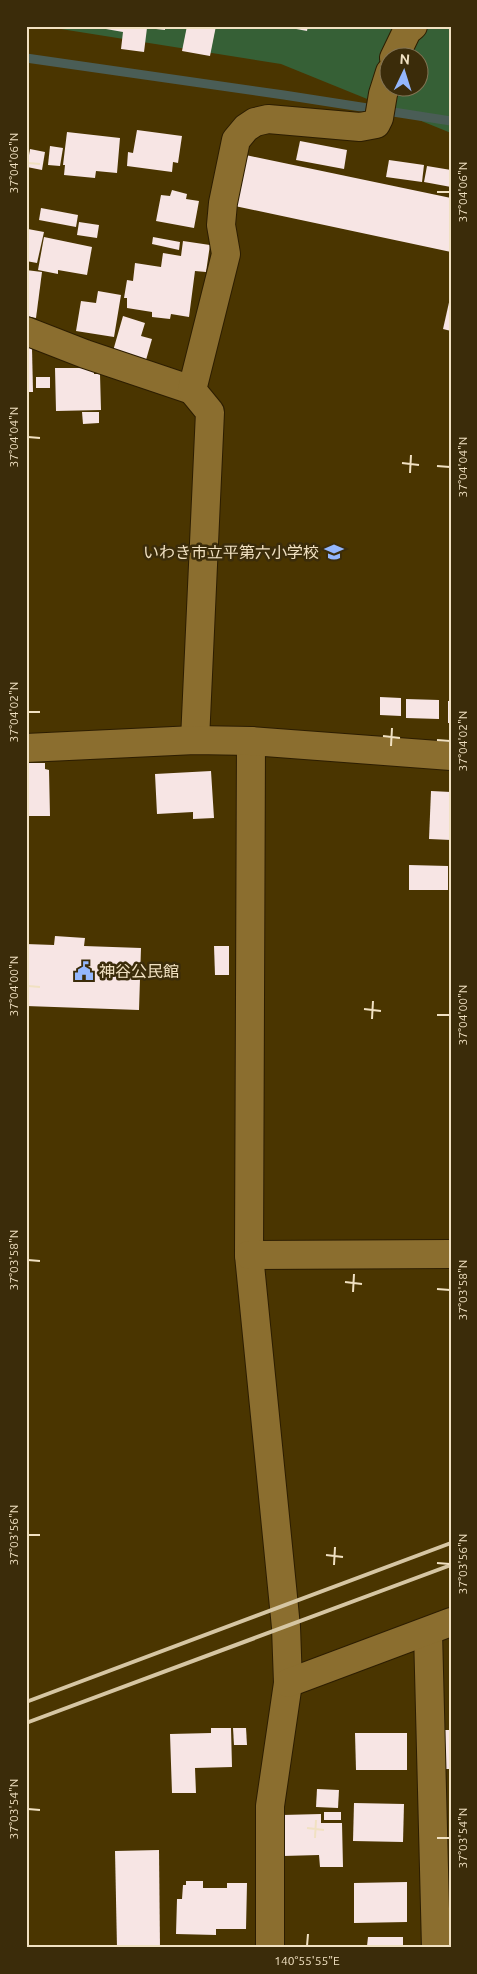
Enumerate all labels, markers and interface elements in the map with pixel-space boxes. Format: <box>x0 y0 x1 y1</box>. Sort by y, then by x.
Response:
north arrow <box>380 48 430 98</box>
text: N <box>399 51 411 67</box>
text: 37°04'06"N <box>7 133 20 193</box>
text: 37°04'06"N <box>456 162 469 222</box>
text: 37°04'04"N <box>7 407 20 467</box>
text: 37°04'04"N <box>456 437 469 497</box>
school or university icon: いわき市立平第六小学校 <box>323 541 345 563</box>
place label: いわき市立平第六小学校 <box>143 543 319 561</box>
text: 37°04'02"N <box>7 682 20 742</box>
text: 37°04'02"N <box>456 711 469 771</box>
text: 37°04'00"N <box>7 956 20 1016</box>
public building icon: 神谷公民館 <box>73 960 95 982</box>
place label: 神谷公民館 <box>99 962 179 980</box>
text: 37°04'00"N <box>456 985 469 1045</box>
text: 37°03'58"N <box>7 1230 20 1290</box>
text: 37°03'58"N <box>456 1260 469 1320</box>
text: 37°03'56"N <box>7 1505 20 1565</box>
text: 37°03'56"N <box>456 1534 469 1594</box>
text: 37°03'54"N <box>7 1779 20 1839</box>
text: 37°03'54"N <box>456 1808 469 1868</box>
text: 140°55'55"E <box>274 1954 340 1967</box>

